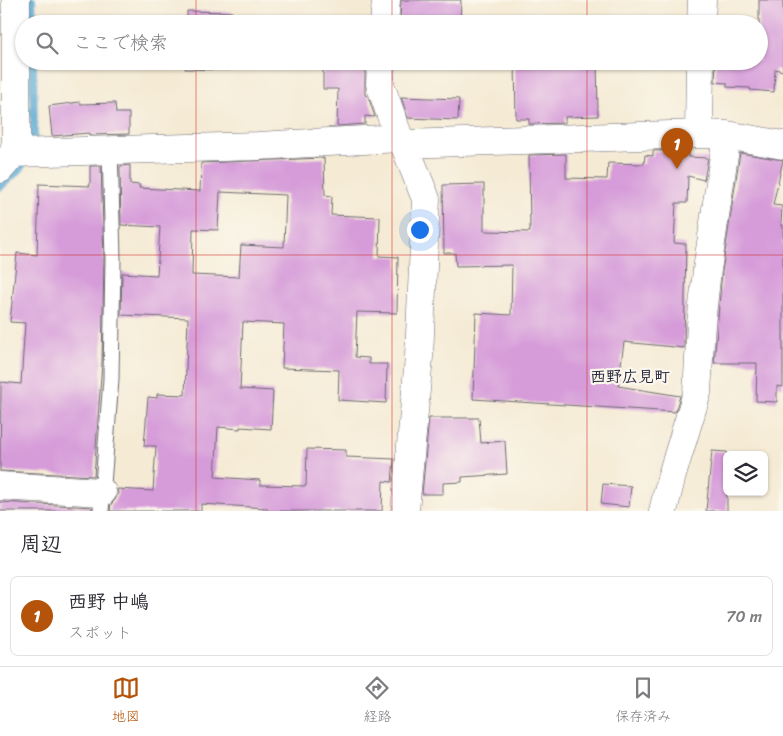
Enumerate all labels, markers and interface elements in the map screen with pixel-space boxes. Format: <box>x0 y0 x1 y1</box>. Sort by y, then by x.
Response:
search box <box>15 15 768 70</box>
text: ここで検索 <box>73 26 168 59</box>
icon: search <box>33 29 61 57</box>
pin: 1 <box>661 128 693 169</box>
your location <box>407 217 433 243</box>
district label: 西野広見町 <box>590 362 670 391</box>
map controls <box>723 451 768 496</box>
button: layers <box>723 451 768 496</box>
text: 周辺 <box>20 525 62 563</box>
text: 西野 中嶋 <box>68 585 149 618</box>
text: 1 <box>34 602 40 631</box>
text: 70 m <box>726 602 762 631</box>
text: スポット <box>68 618 132 647</box>
tab: 地図 <box>112 674 140 729</box>
tab: 経路 <box>363 674 391 729</box>
tab: 保存済み <box>615 674 671 729</box>

